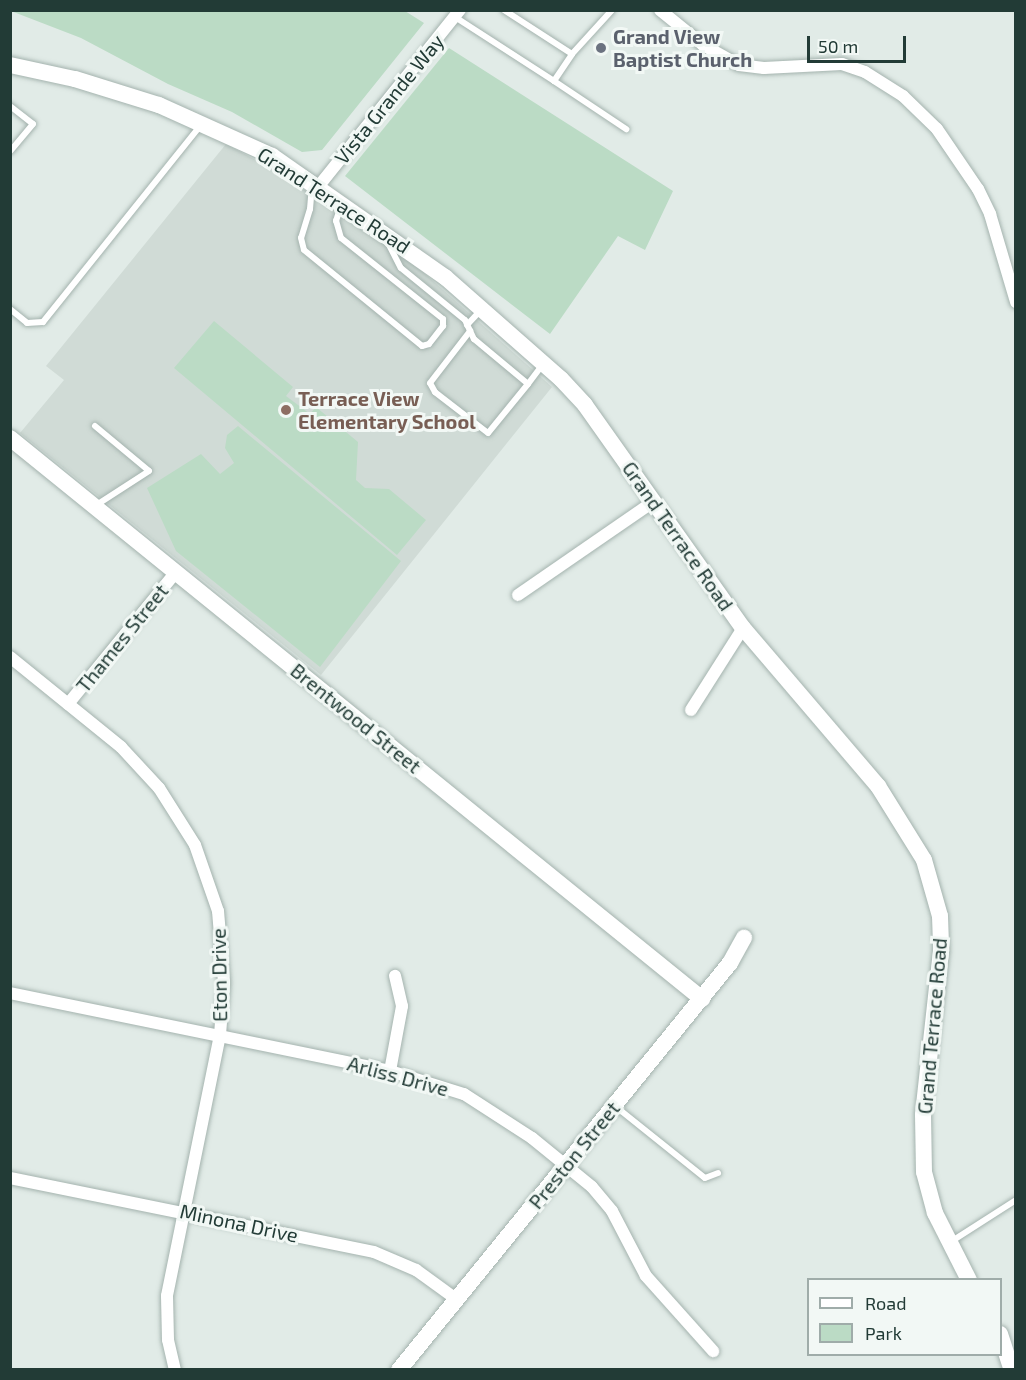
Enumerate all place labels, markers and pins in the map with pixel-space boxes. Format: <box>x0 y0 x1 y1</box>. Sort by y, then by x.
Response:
place label: Grand View Baptist Church <box>613 24 752 71</box>
marker: Grand View Baptist Church <box>594 41 608 55</box>
place label: Terrace View Elementary School <box>298 386 476 433</box>
marker: Terrace View Elementary School <box>279 403 293 417</box>

